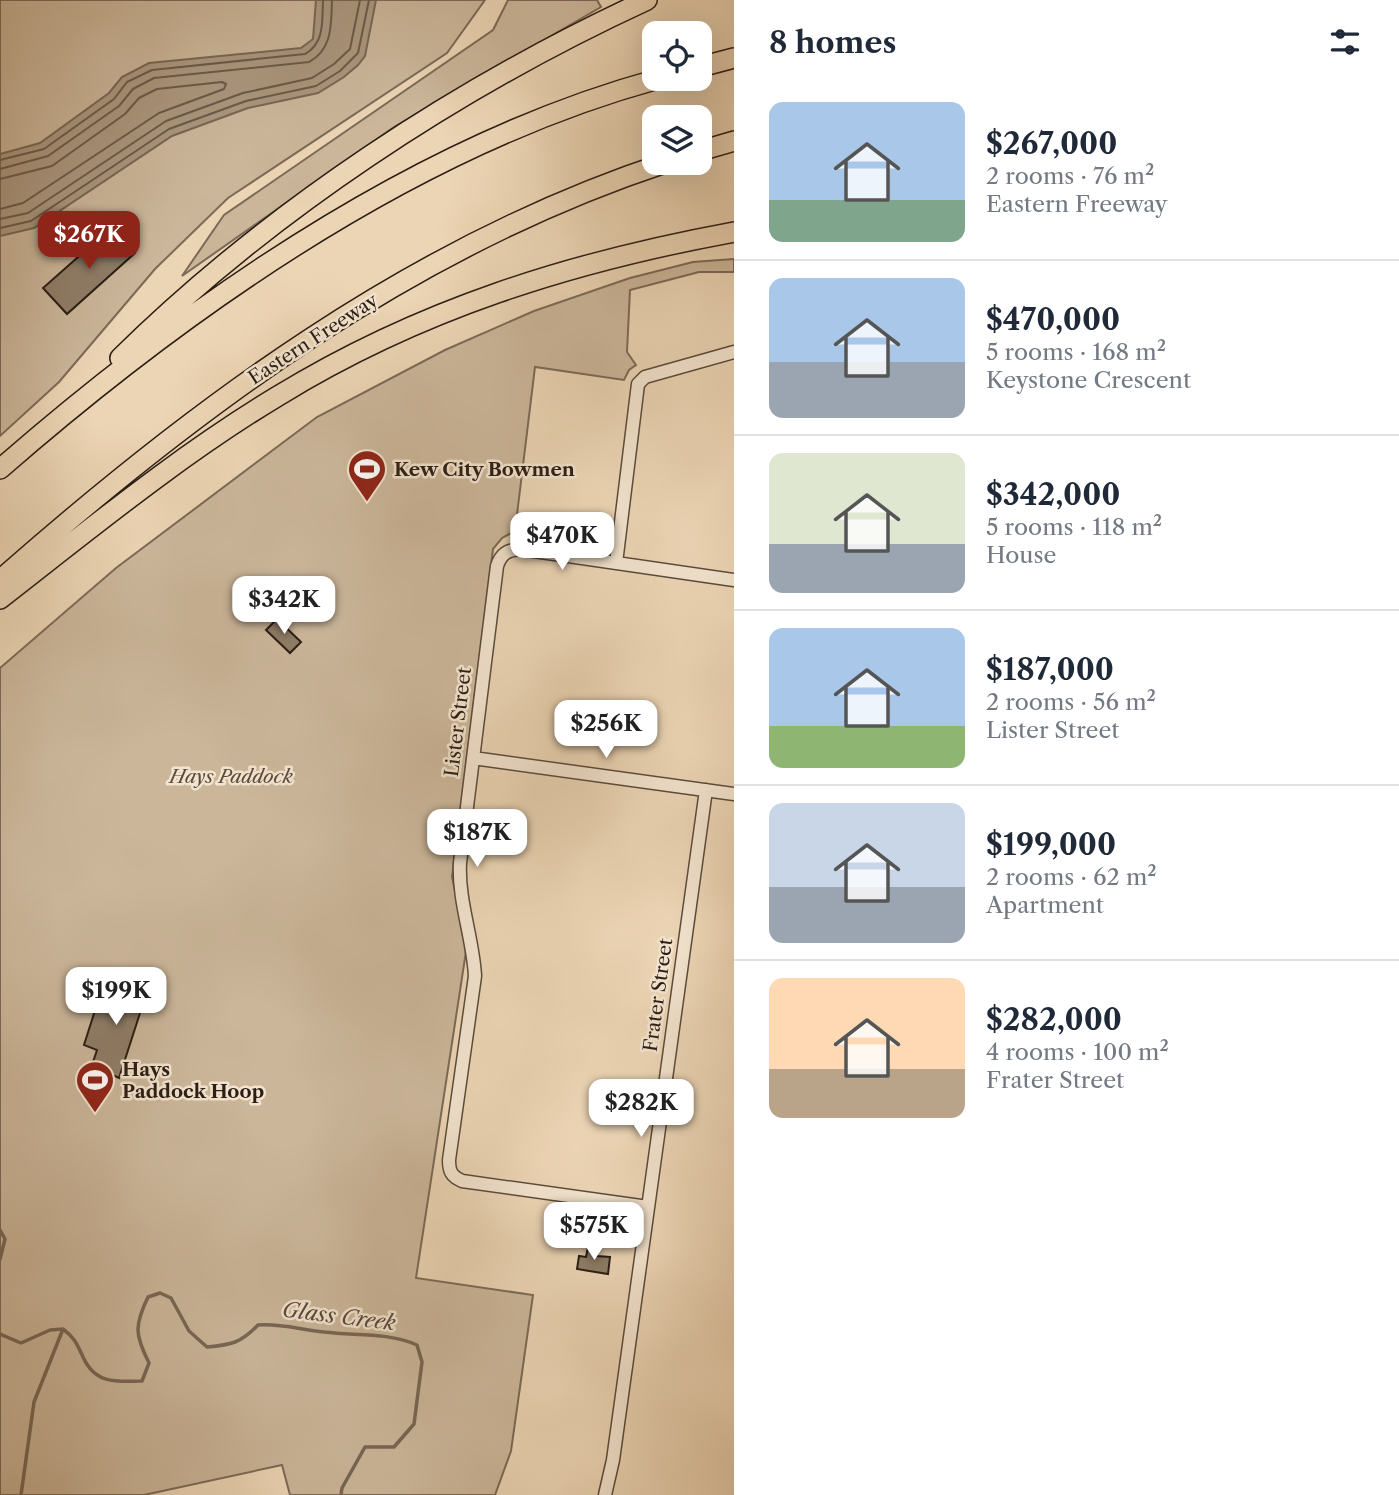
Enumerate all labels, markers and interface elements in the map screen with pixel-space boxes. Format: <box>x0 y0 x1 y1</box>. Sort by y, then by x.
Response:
map controls <box>642 21 712 175</box>
button: locate <box>642 21 712 91</box>
icon: filters <box>1326 23 1364 61</box>
text: 8 homes <box>769 24 896 61</box>
button: layers <box>642 105 712 175</box>
text: $267,000 <box>986 125 1117 162</box>
icon: home <box>825 130 909 214</box>
text: 2 rooms · 76 m² <box>986 162 1154 190</box>
text: Eastern Freeway <box>986 190 1168 218</box>
pin: $267K <box>40 212 138 271</box>
text: $267K <box>54 220 124 248</box>
street label: Eastern Freeway <box>244 288 382 389</box>
text: $470,000 <box>986 301 1120 338</box>
icon: home <box>825 306 909 390</box>
text: 5 rooms · 168 m² <box>986 338 1166 366</box>
text: Keystone Crescent <box>986 366 1191 394</box>
sports icon: Kew City Bowmen <box>346 448 388 503</box>
place label: Kew City Bowmen <box>394 458 575 481</box>
text: $342,000 <box>986 476 1120 513</box>
icon: home <box>825 481 909 565</box>
pin: $470K <box>513 512 611 572</box>
text: 5 rooms · 118 m² <box>986 513 1162 541</box>
text: $470K <box>526 521 598 549</box>
text: House <box>986 541 1056 569</box>
pin: $342K <box>235 576 333 636</box>
text: $342K <box>248 585 320 613</box>
text: $187,000 <box>986 651 1114 688</box>
icon: home <box>825 656 909 740</box>
street label: Lister Street <box>440 666 476 778</box>
text: 2 rooms · 56 m² <box>986 688 1156 716</box>
pin: $256K <box>557 700 655 760</box>
text: $256K <box>570 709 642 737</box>
text: Lister Street <box>986 716 1120 744</box>
park label: Hays Paddock <box>167 765 293 788</box>
pin: $187K <box>428 810 526 869</box>
text: $187K <box>443 818 511 846</box>
text: $199,000 <box>986 826 1116 863</box>
icon: home <box>825 831 909 915</box>
text: 2 rooms · 62 m² <box>986 863 1157 891</box>
text: Apartment <box>986 891 1104 919</box>
street label: Frater Street <box>639 937 677 1053</box>
pin: $199K <box>67 968 165 1027</box>
text: $199K <box>81 976 151 1004</box>
text: $282,000 <box>986 1001 1122 1038</box>
icon: home <box>825 1006 909 1090</box>
text: 4 rooms · 100 m² <box>986 1038 1169 1066</box>
place label: Hays Paddock Hoop <box>122 1058 265 1103</box>
sports icon: Hays Paddock Hoop <box>74 1059 116 1114</box>
text: Frater Street <box>986 1066 1124 1094</box>
pin: $282K <box>592 1080 690 1139</box>
text: $282K <box>605 1088 677 1116</box>
pin: $575K <box>545 1202 643 1262</box>
text: $575K <box>560 1211 628 1239</box>
water label: Glass Creek <box>281 1297 397 1335</box>

